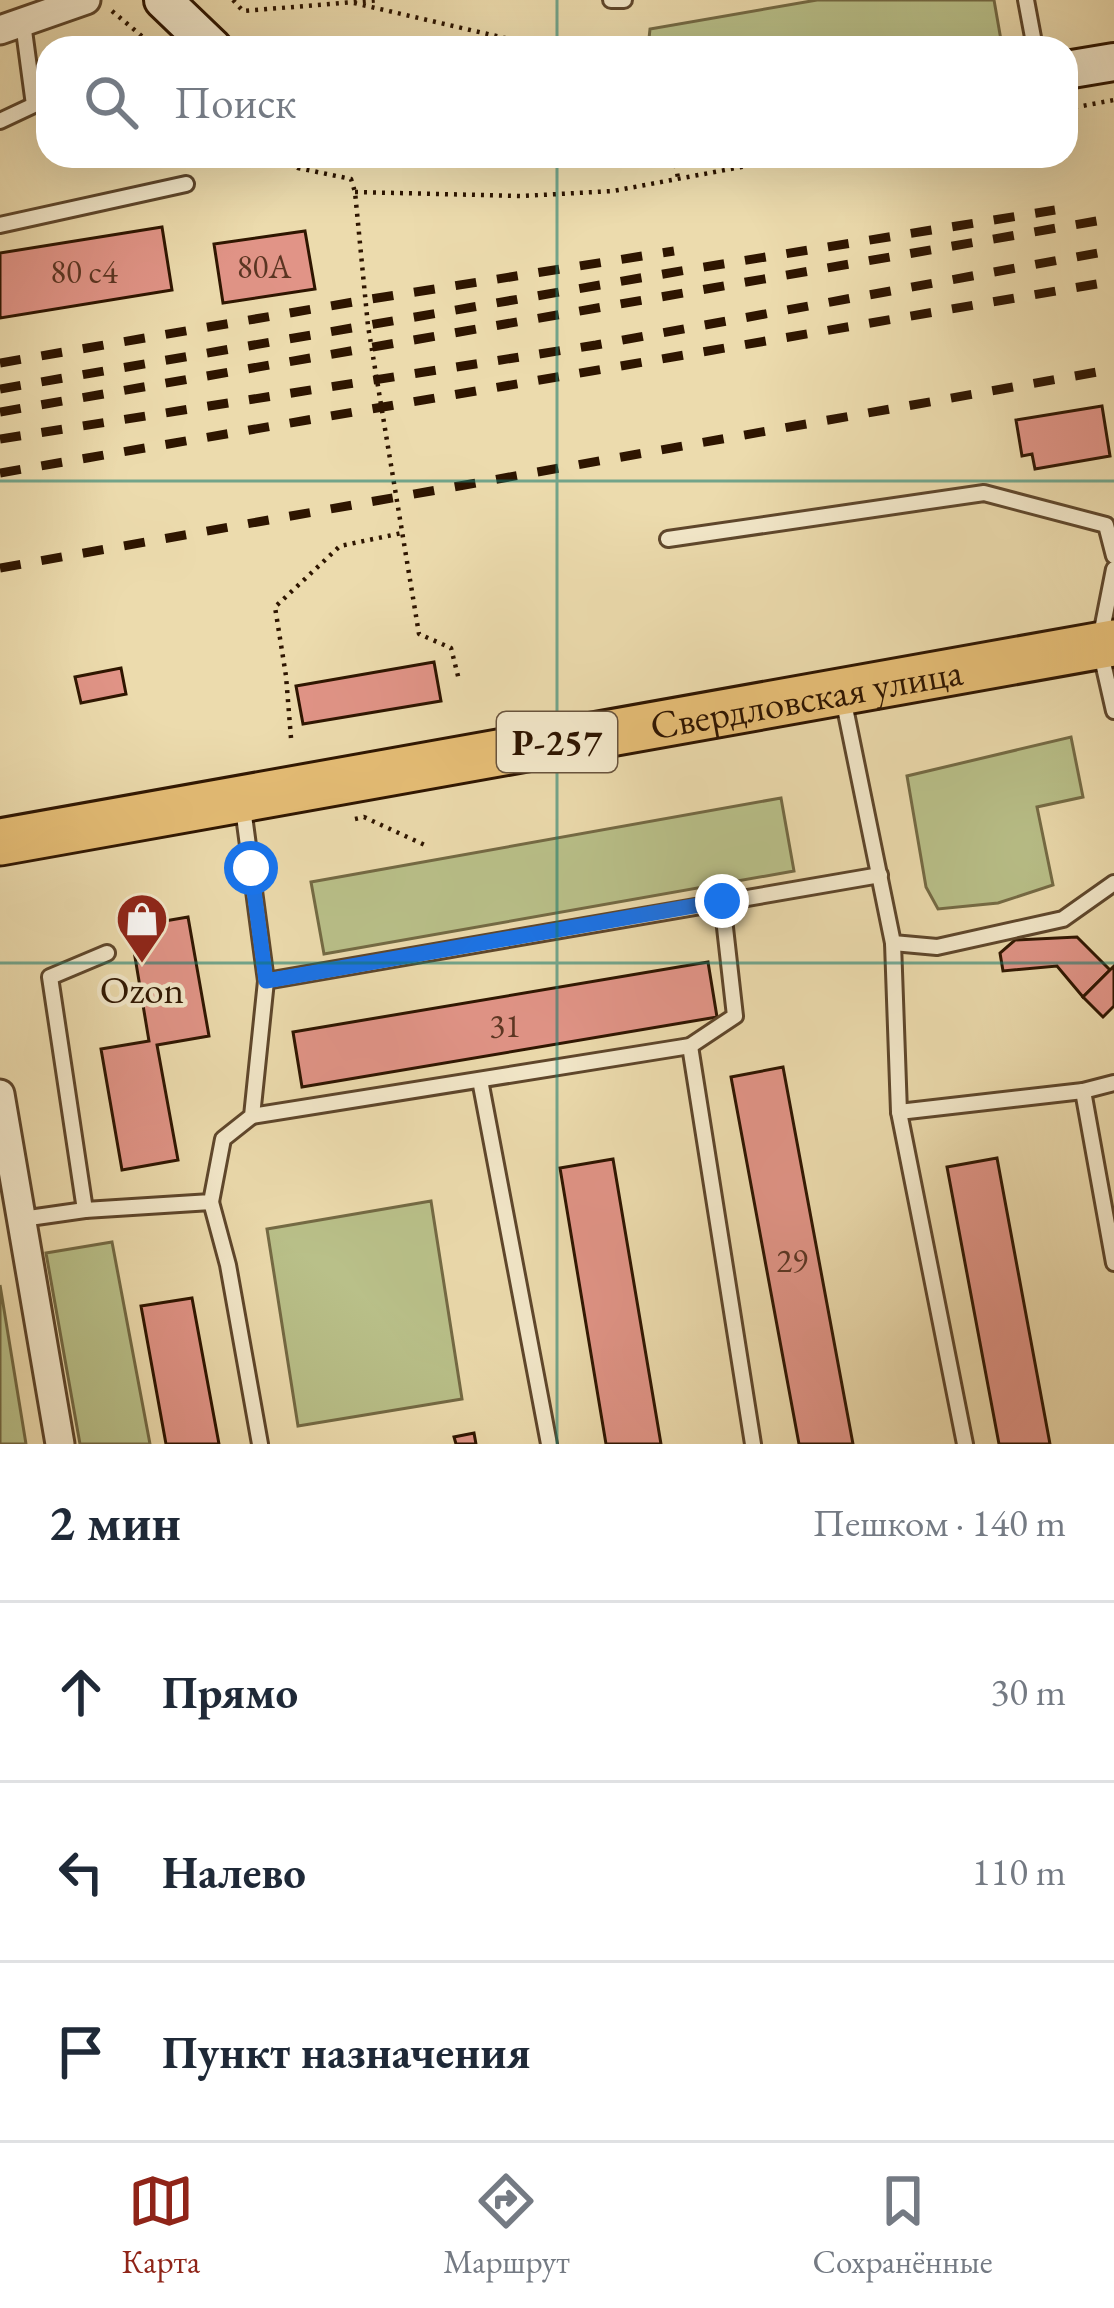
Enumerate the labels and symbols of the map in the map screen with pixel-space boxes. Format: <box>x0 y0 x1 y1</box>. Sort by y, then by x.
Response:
house number: 80А <box>237 245 291 288</box>
house number: 80 с4 <box>50 250 118 293</box>
street label: Свердловская улица <box>646 645 967 751</box>
road number: Р-257 <box>497 712 617 772</box>
route start <box>224 841 278 895</box>
route end <box>695 874 749 928</box>
shop icon: Ozon <box>114 891 170 965</box>
place label: Ozon <box>100 964 184 1015</box>
house number: 31 <box>489 1004 521 1047</box>
house number: 29 <box>776 1239 808 1282</box>

